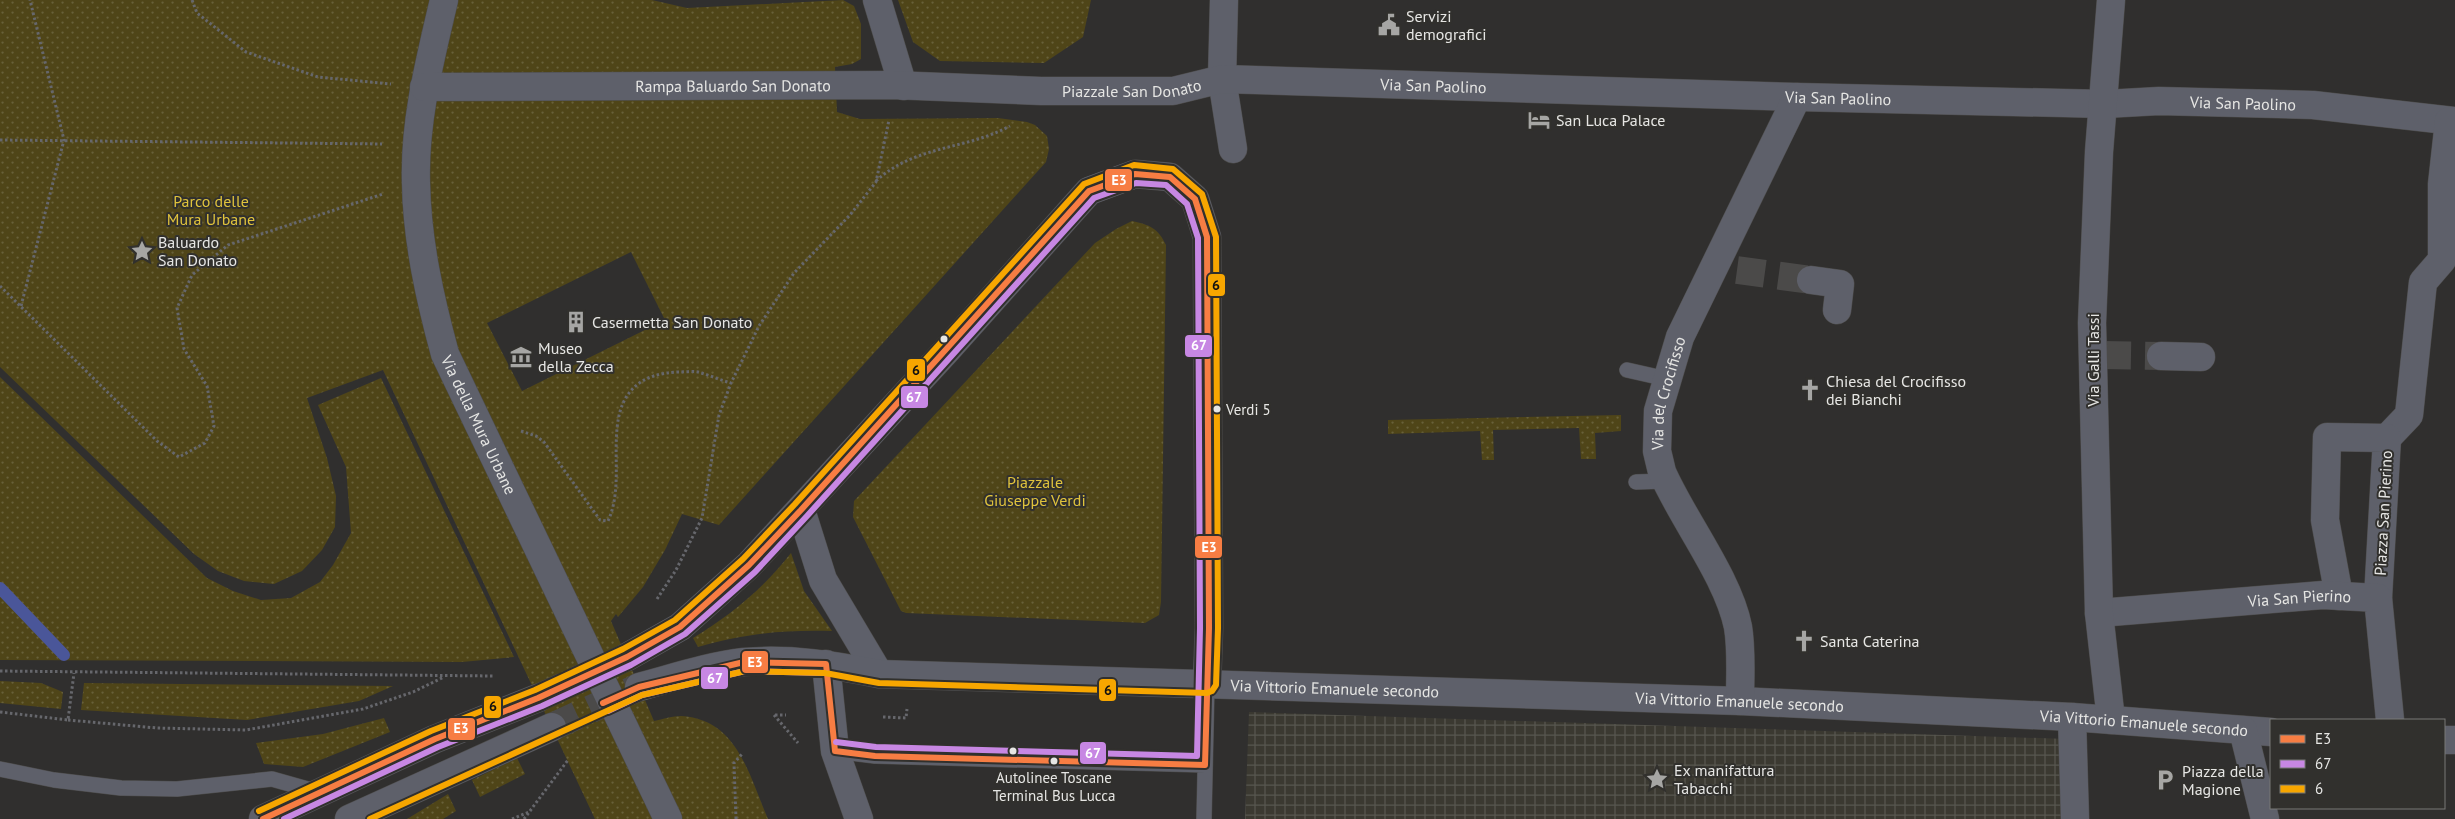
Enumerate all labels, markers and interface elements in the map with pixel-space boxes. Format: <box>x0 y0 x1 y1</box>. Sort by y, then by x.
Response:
place label: Servizi demografici <box>1406 6 1486 44</box>
public building icon: Servizi demografici <box>1376 12 1402 38</box>
street label: Piazzale San Donato <box>1062 74 1203 101</box>
street label: Via San Paolino <box>1379 74 1487 97</box>
street label: Rampa Baluardo San Donato <box>635 75 831 96</box>
street label: Via San Paolino <box>1784 87 1892 109</box>
street label: Via San Paolino <box>2189 92 2296 115</box>
hotel icon: San Luca Palace <box>1526 107 1552 133</box>
place label: San Luca Palace <box>1556 110 1665 130</box>
line badge: E3 <box>1104 168 1133 192</box>
text: E3 <box>1111 171 1127 189</box>
park label: Parco delle Mura Urbane <box>167 191 255 229</box>
place label: Baluardo San Donato <box>158 232 237 270</box>
place icon: Baluardo San Donato <box>129 238 155 264</box>
line badge: 6 <box>1207 273 1226 297</box>
text: 6 <box>1212 276 1220 294</box>
building icon: Casermetta San Donato <box>563 309 589 335</box>
place label: Casermetta San Donato <box>592 312 752 332</box>
street label: Via Galli Tassi <box>2083 313 2103 408</box>
unlabelled marker <box>939 334 949 344</box>
line badge: 67 <box>1184 334 1213 358</box>
street label: Via del Crocifisso <box>1647 334 1690 451</box>
text: 67 <box>1191 336 1207 354</box>
place label: Museo della Zecca <box>538 338 614 376</box>
museum icon: Museo della Zecca <box>508 344 534 370</box>
street label: Via della Mura Urbane <box>437 351 521 498</box>
line badge: 6 <box>906 358 926 382</box>
text: 6 <box>912 361 920 379</box>
place label: Chiesa del Crocifisso dei Bianchi <box>1826 371 1966 409</box>
church icon: Chiesa del Crocifisso dei Bianchi <box>1797 377 1823 403</box>
line badge: 67 <box>900 385 929 409</box>
text: 67 <box>906 388 922 406</box>
place label: Verdi 5 <box>1225 400 1271 419</box>
marker: Verdi 5 <box>1212 404 1222 414</box>
street label: Piazza San Pierino <box>2370 450 2396 576</box>
park label: Piazzale Giuseppe Verdi <box>984 472 1086 510</box>
line badge: E3 <box>1194 535 1223 559</box>
text: E3 <box>1201 538 1217 556</box>
street label: Via San Pierino <box>2246 585 2352 611</box>
church icon: Santa Caterina <box>1791 628 1817 654</box>
place label: Santa Caterina <box>1820 631 1919 651</box>
line badge: E3 <box>741 650 769 674</box>
text: E3 <box>747 653 763 671</box>
line badge: 67 <box>700 666 729 690</box>
text: 67 <box>707 669 723 687</box>
street label: Via Vittorio Emanuele secondo <box>1229 675 1439 702</box>
line badge: 6 <box>1098 678 1117 702</box>
text: 6 <box>1104 681 1112 699</box>
street label: Via Vittorio Emanuele secondo <box>1634 688 1844 716</box>
line badge: 6 <box>483 695 502 719</box>
text: 6 <box>489 697 497 715</box>
street label: Via Vittorio Emanuele secondo <box>2038 705 2249 740</box>
line badge: E3 <box>447 717 476 741</box>
text: E3 <box>453 719 469 737</box>
legend <box>2270 719 2445 809</box>
text: E3 <box>2315 729 2331 748</box>
line badge: 67 <box>1079 741 1107 765</box>
text: 67 <box>1085 744 1101 762</box>
unlabelled marker <box>1008 746 1018 756</box>
text: 67 <box>2315 754 2331 773</box>
marker: Autolinee Toscane Terminal Bus Lucca <box>1049 756 1059 766</box>
place label: Ex manifattura Tabacchi <box>1674 760 1774 798</box>
place label: Piazza della Magione <box>2182 761 2264 799</box>
place icon: Ex manifattura Tabacchi <box>1644 766 1670 792</box>
parking icon: Piazza della Magione <box>2152 767 2178 793</box>
place label: Autolinee Toscane Terminal Bus Lucca <box>993 768 1115 805</box>
text: 6 <box>2315 779 2323 798</box>

